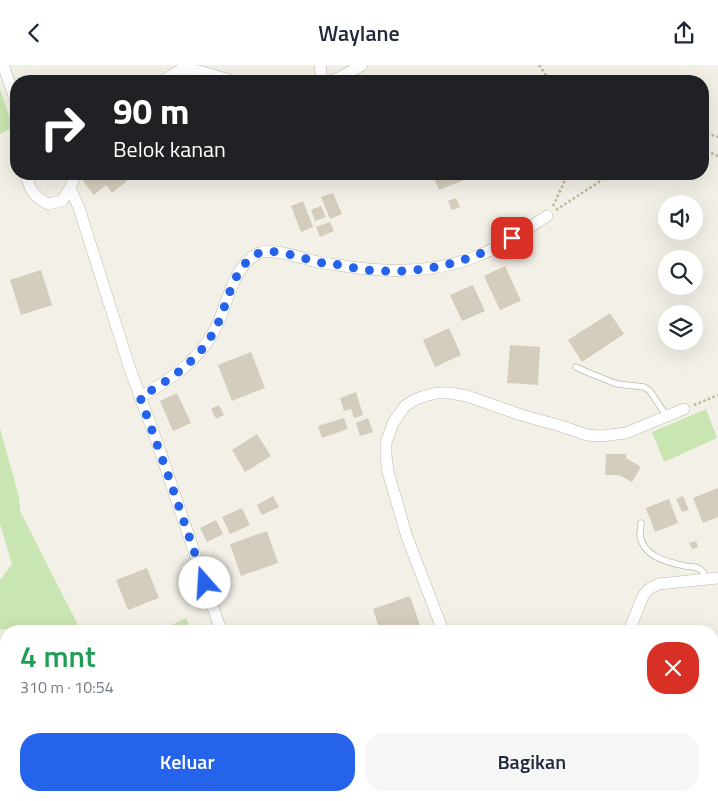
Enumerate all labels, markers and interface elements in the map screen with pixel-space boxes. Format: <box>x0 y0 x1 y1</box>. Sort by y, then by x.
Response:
text: Waylane <box>318 16 400 50</box>
icon: back <box>20 19 48 47</box>
icon: share <box>670 19 698 47</box>
text: 90 m <box>113 84 189 138</box>
icon: right <box>30 95 95 160</box>
text: Belok kanan <box>113 132 226 166</box>
map controls <box>658 195 703 350</box>
button: sound <box>658 195 703 240</box>
pin <box>491 217 533 259</box>
icon: arrive <box>498 224 526 252</box>
button: search <box>658 250 703 295</box>
button: layers <box>658 305 703 350</box>
position arrow <box>178 556 230 608</box>
text: 4 mnt <box>20 633 96 679</box>
button: close <box>647 642 699 694</box>
text: 310 m · 10:54 <box>20 675 114 699</box>
button: Keluar <box>20 733 355 791</box>
button: Bagikan <box>365 733 699 791</box>

